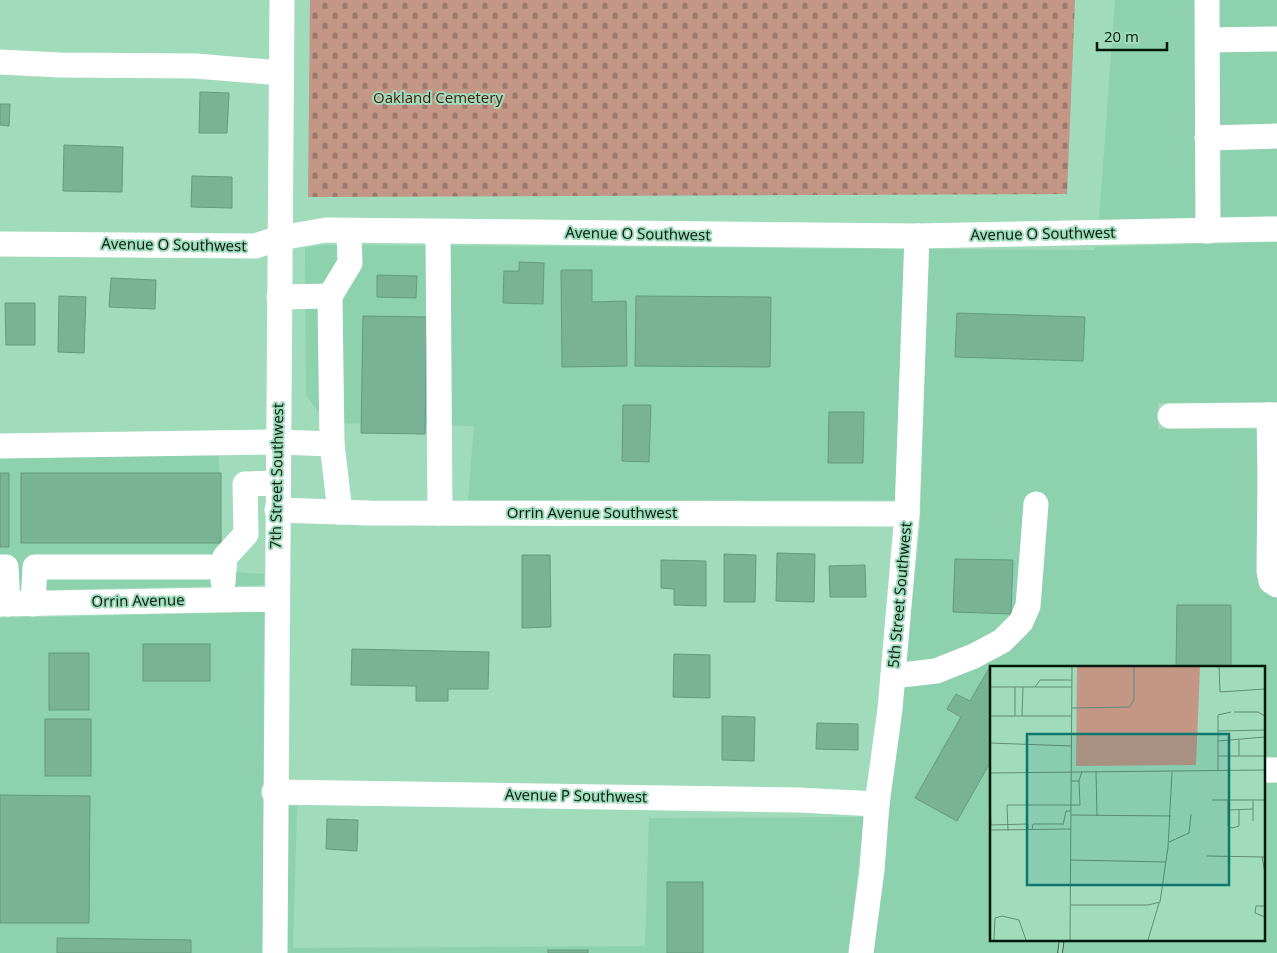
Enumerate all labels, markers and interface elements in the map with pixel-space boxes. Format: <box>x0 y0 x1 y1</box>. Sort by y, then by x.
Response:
scale bar <box>1097 20 1167 52</box>
text: 20 m <box>1104 26 1139 46</box>
park label: Oakland Cemetery <box>373 87 503 107</box>
street label: Avenue O Southwest <box>565 222 711 244</box>
street label: Avenue O Southwest <box>970 222 1116 244</box>
street label: Avenue O Southwest <box>101 233 247 255</box>
street label: 7th Street Southwest <box>265 403 287 549</box>
street label: Orrin Avenue Southwest <box>507 502 677 522</box>
street label: 5th Street Southwest <box>883 521 915 669</box>
street label: Orrin Avenue <box>91 589 185 611</box>
inset map <box>990 666 1264 940</box>
street label: Avenue P Southwest <box>505 784 647 806</box>

